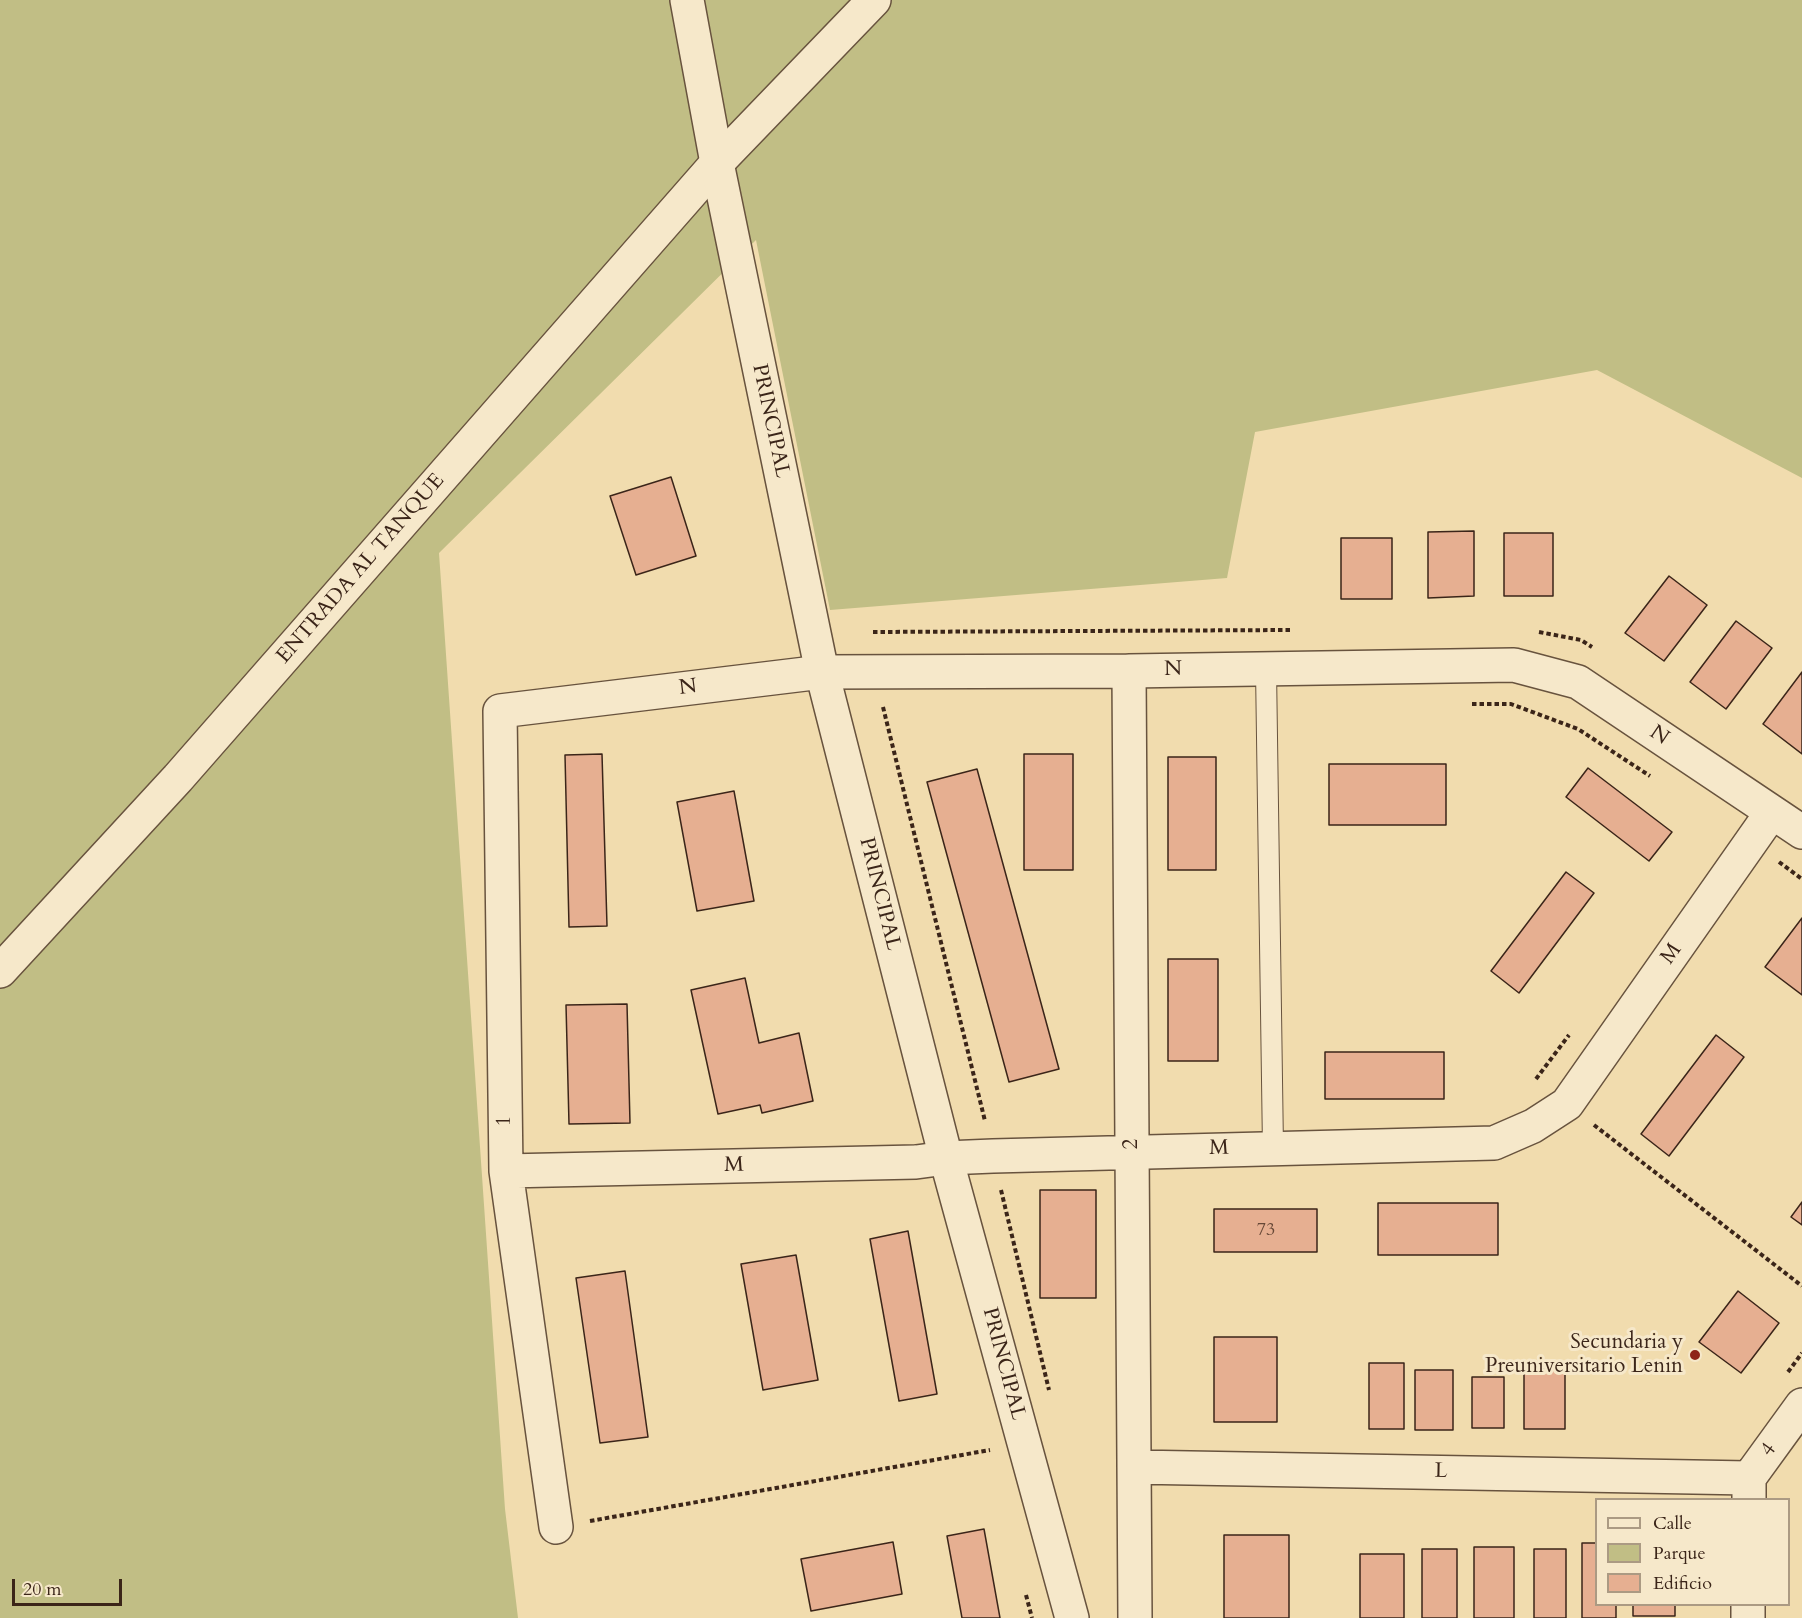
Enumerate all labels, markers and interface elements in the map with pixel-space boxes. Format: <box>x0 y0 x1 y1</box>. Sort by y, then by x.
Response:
street label: PRINCIPAL <box>746 362 794 480</box>
street label: ENTRADA AL TANQUE <box>272 469 450 669</box>
street label: N <box>1164 657 1182 683</box>
street label: N <box>678 674 698 702</box>
street label: N <box>1645 721 1673 751</box>
street label: PRINCIPAL <box>853 835 905 953</box>
street label: M <box>1656 939 1688 969</box>
street label: 1 <box>492 1115 518 1127</box>
street label: M <box>1209 1136 1229 1162</box>
street label: 2 <box>1119 1139 1145 1149</box>
street label: M <box>724 1153 744 1179</box>
house number: 73 <box>1257 1220 1275 1242</box>
street label: PRINCIPAL <box>976 1305 1030 1423</box>
place label: Secundaria y Preuniversitario Lenin <box>1485 1330 1683 1380</box>
marker: Secundaria y Preuniversitario Lenin <box>1688 1348 1702 1362</box>
street label: 4 <box>1756 1438 1782 1462</box>
street label: L <box>1434 1459 1448 1485</box>
legend <box>1595 1498 1790 1606</box>
text: Calle <box>1653 1511 1692 1536</box>
text: Parque <box>1653 1541 1706 1566</box>
scale bar <box>15 1567 124 1605</box>
text: Edificio <box>1653 1571 1712 1596</box>
text: 20 m <box>23 1577 62 1602</box>

